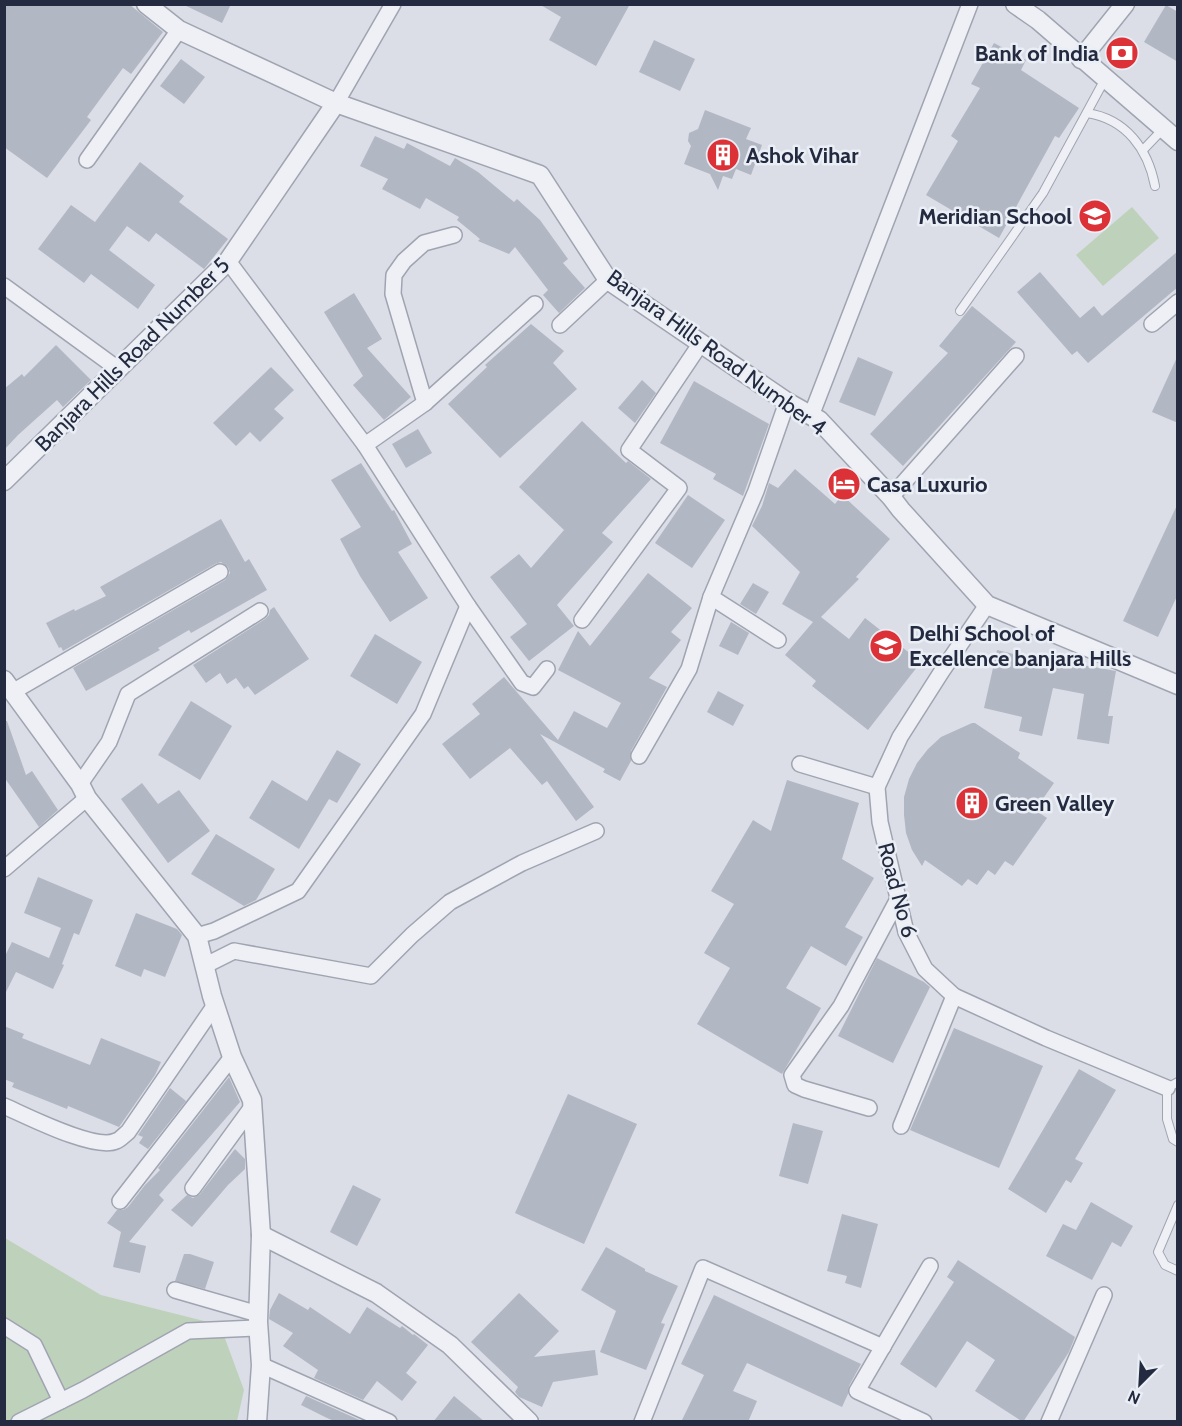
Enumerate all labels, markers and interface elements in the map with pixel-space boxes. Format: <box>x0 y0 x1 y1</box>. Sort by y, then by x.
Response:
bank icon: Bank of India <box>1104 35 1140 71</box>
place label: Bank of India <box>975 40 1099 67</box>
building icon: Ashok Vihar <box>705 137 741 173</box>
place label: Ashok Vihar <box>746 142 859 169</box>
school or university icon: Meridian School <box>1077 198 1113 234</box>
place label: Meridian School <box>918 203 1072 230</box>
street label: Banjara Hills Road Number 5 <box>29 251 235 457</box>
street label: Banjara Hills Road Number 4 <box>602 264 832 441</box>
hotel icon: Casa Luxurio <box>826 466 862 502</box>
place label: Casa Luxurio <box>867 471 988 498</box>
place label: Delhi School of Excellence banjara Hills <box>909 620 1131 672</box>
school or university icon: Delhi School of Excellence banjara Hills <box>868 628 904 664</box>
building icon: Green Valley <box>954 785 990 821</box>
place label: Green Valley <box>995 790 1115 817</box>
street label: Road No 6 <box>872 840 923 941</box>
north arrow <box>1110 1354 1170 1414</box>
text: N <box>1125 1386 1143 1408</box>

